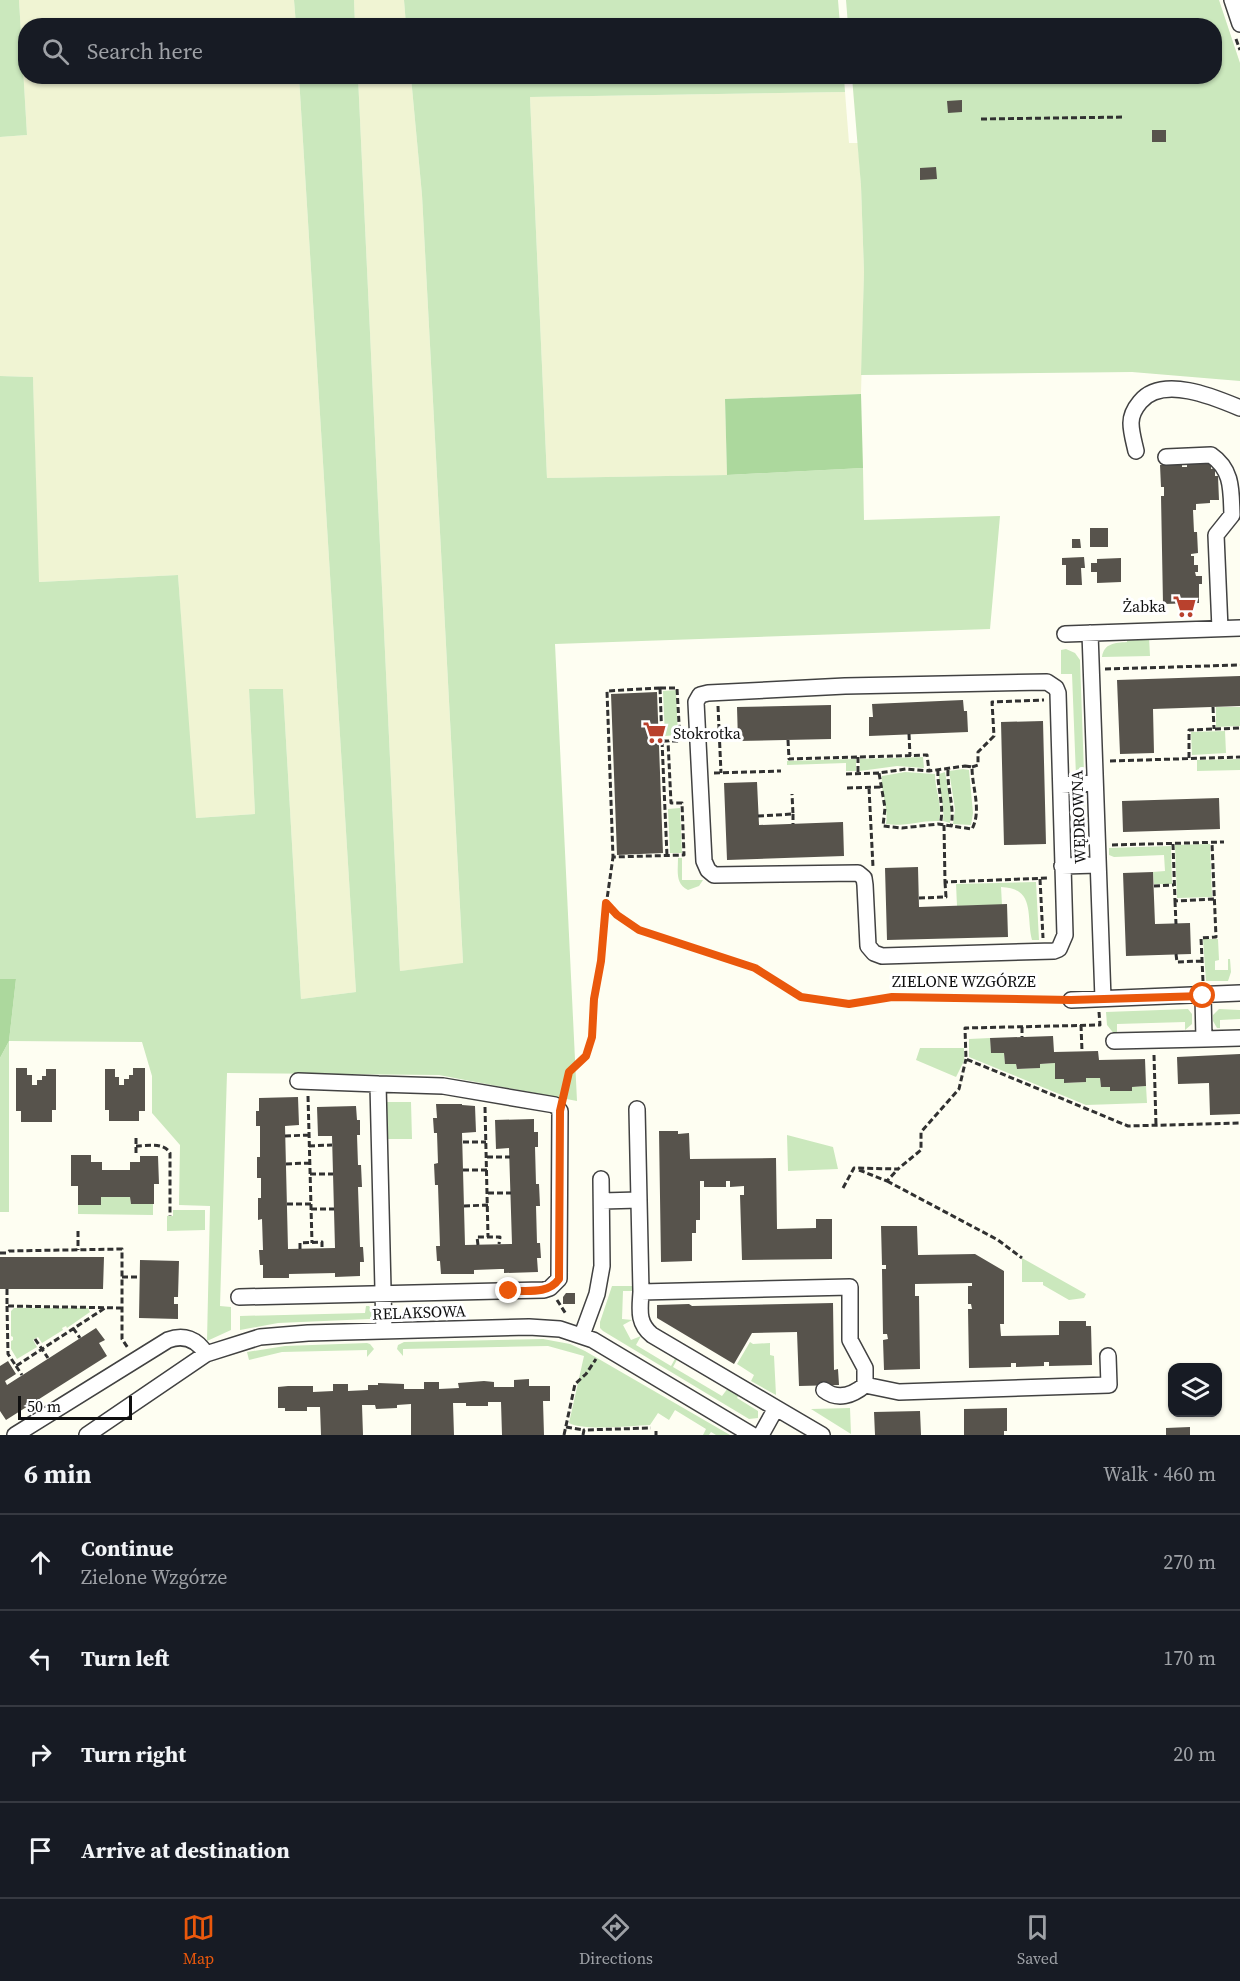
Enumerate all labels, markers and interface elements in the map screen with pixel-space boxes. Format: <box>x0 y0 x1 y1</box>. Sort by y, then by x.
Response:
search box <box>18 18 1222 84</box>
icon: search <box>39 35 72 68</box>
text: Search here <box>87 36 203 66</box>
supermarket icon: Żabka <box>1171 593 1197 619</box>
place label: Żabka <box>1123 595 1167 617</box>
supermarket icon: Stokrotka <box>642 720 668 746</box>
place label: Stokrotka <box>673 722 742 744</box>
street label: WĘDROWNA <box>1065 769 1091 864</box>
street label: ZIELONE WZGÓRZE <box>892 970 1036 992</box>
route start <box>1189 982 1215 1008</box>
route end <box>495 1277 521 1303</box>
street label: RELAKSOWA <box>372 1299 467 1325</box>
map controls <box>1168 1363 1222 1417</box>
button: layers <box>1168 1363 1222 1417</box>
scale bar <box>18 1393 132 1420</box>
text: 50 m <box>27 1395 61 1417</box>
text: 6 min <box>24 1456 91 1492</box>
text: Walk · 460 m <box>1103 1460 1216 1488</box>
text: Continue <box>81 1533 174 1563</box>
icon: ahead <box>24 1546 57 1579</box>
text: 270 m <box>1163 1548 1216 1576</box>
text: Zielone Wzgórze <box>81 1563 227 1591</box>
icon: left <box>24 1642 57 1675</box>
text: Turn left <box>81 1643 169 1673</box>
text: 170 m <box>1163 1644 1216 1672</box>
icon: right <box>24 1738 57 1771</box>
text: Turn right <box>81 1739 186 1769</box>
text: 20 m <box>1173 1740 1216 1768</box>
icon: arrive <box>24 1834 57 1867</box>
text: Arrive at destination <box>81 1835 290 1865</box>
tab: Map <box>182 1911 215 1969</box>
tab: Directions <box>579 1911 653 1969</box>
tab: Saved <box>1017 1911 1058 1969</box>

